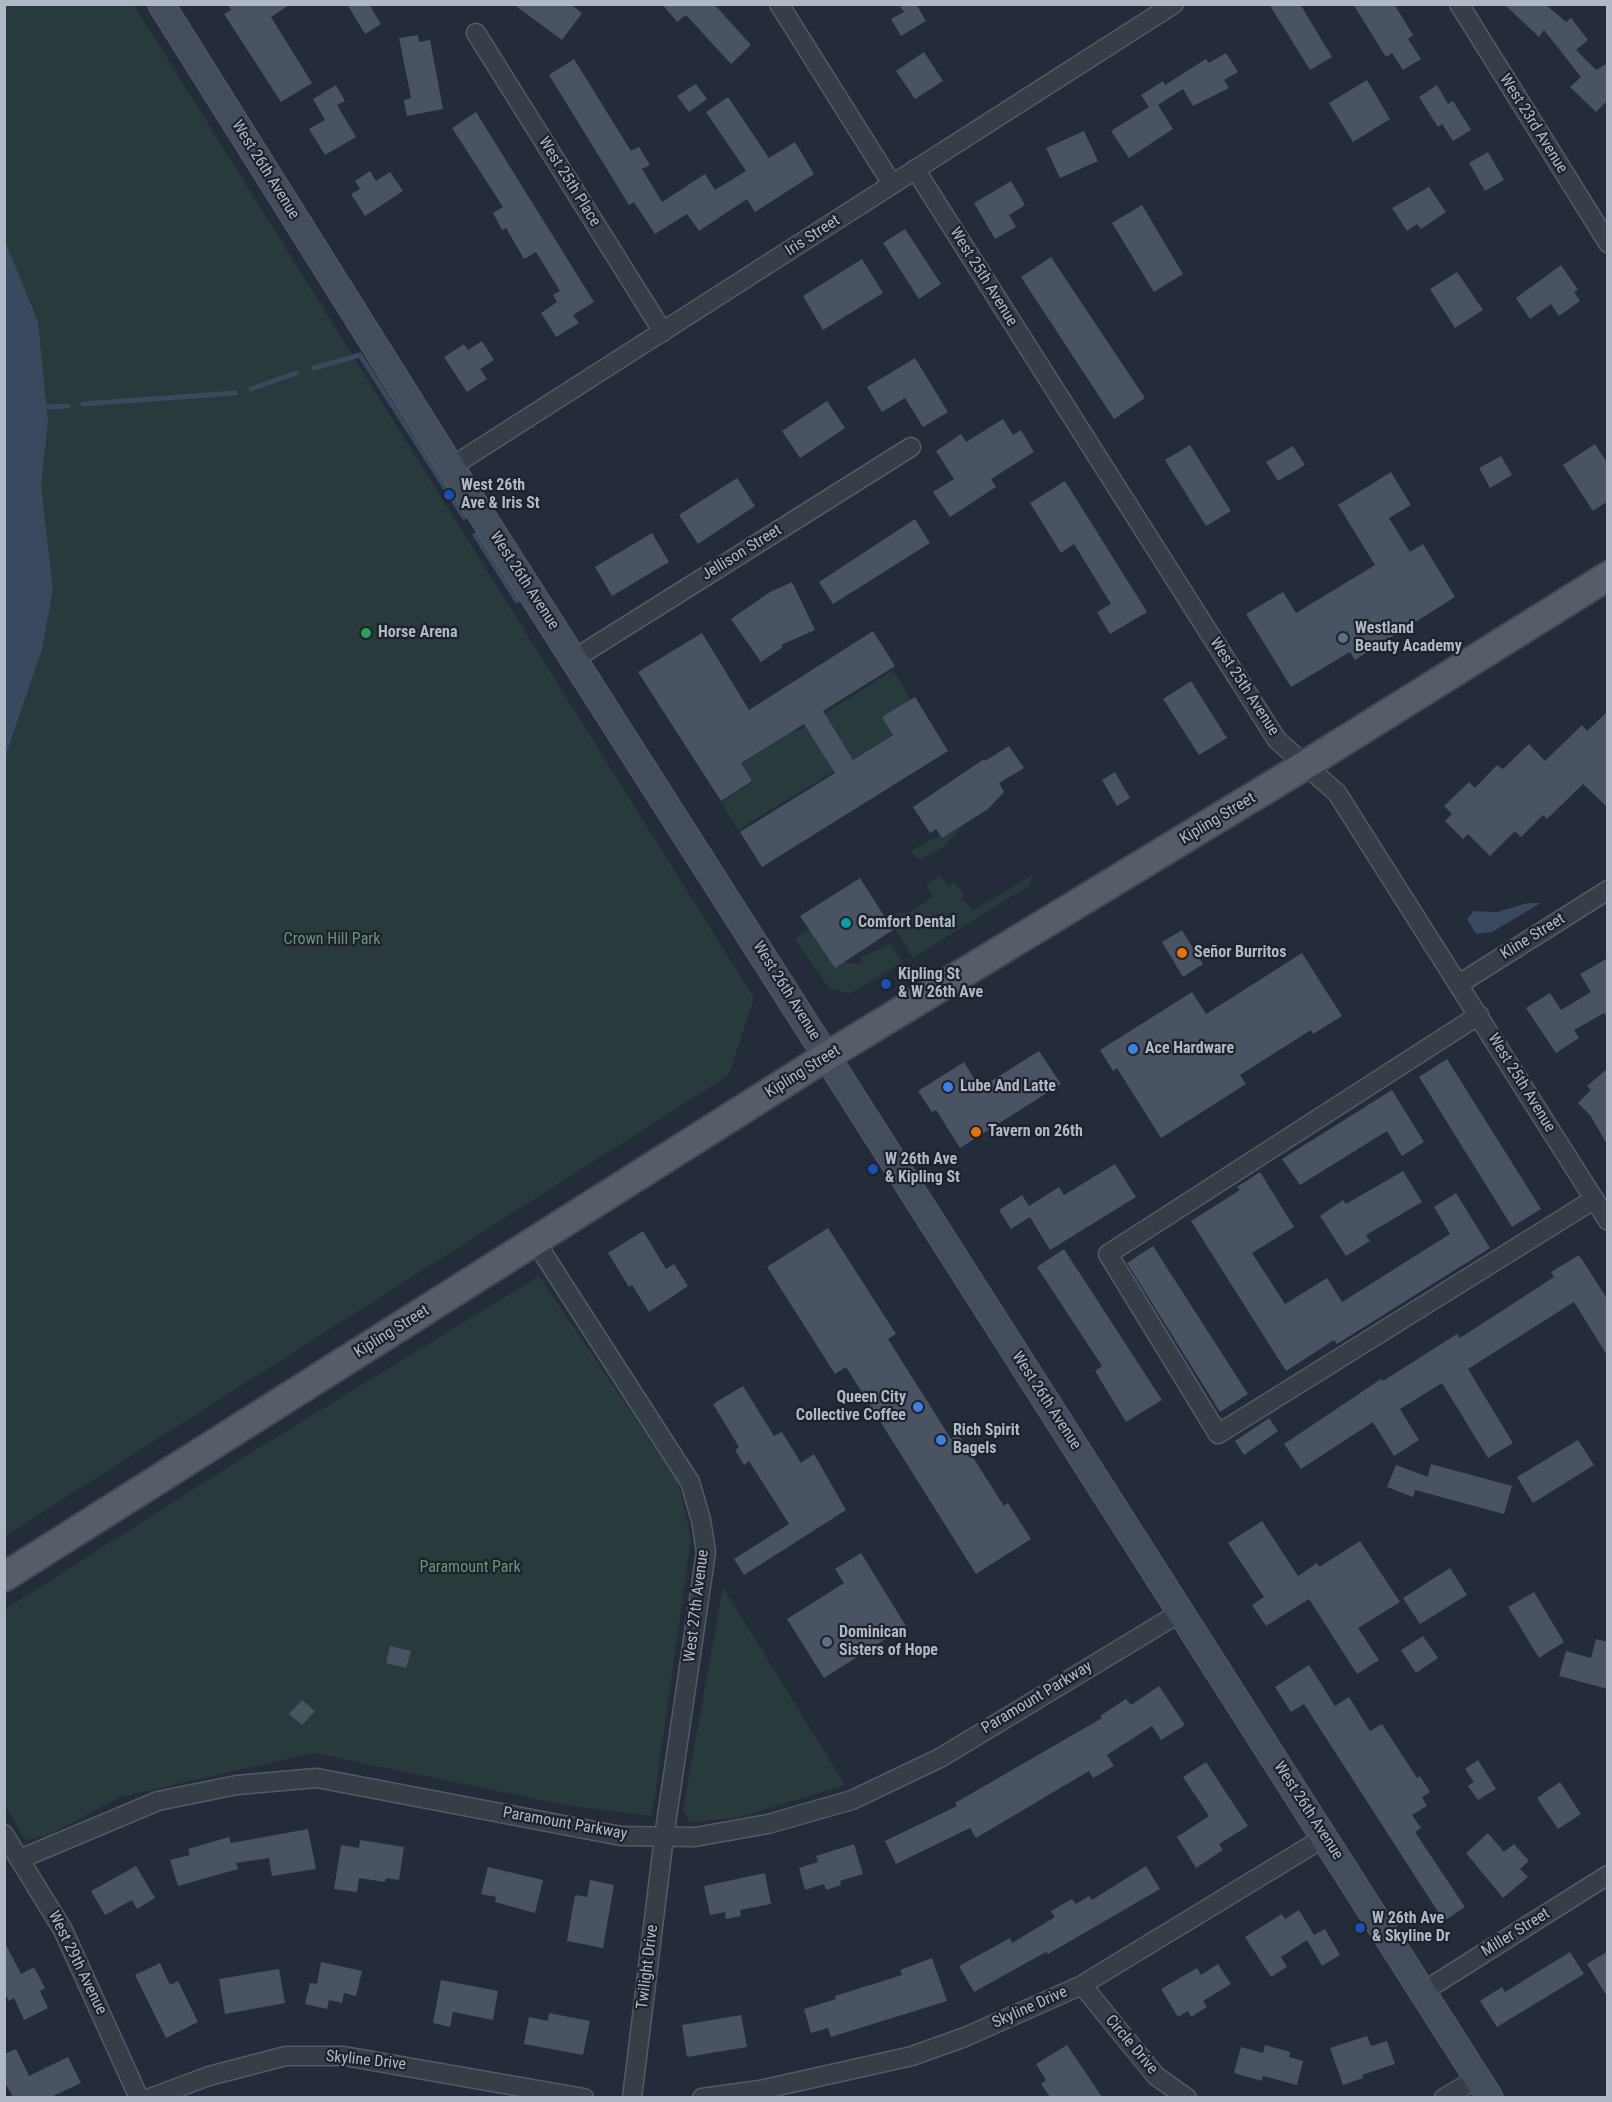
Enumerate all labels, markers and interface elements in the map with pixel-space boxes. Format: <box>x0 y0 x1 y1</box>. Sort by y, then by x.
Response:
street label: West 23rd Avenue <box>1495 71 1571 177</box>
street label: West 26th Avenue <box>227 117 303 223</box>
street label: West 25th Place <box>534 134 604 230</box>
street label: Iris Street <box>782 211 844 261</box>
street label: West 25th Avenue <box>945 224 1021 330</box>
place label: West 26th Ave & Iris St <box>461 476 540 514</box>
marker: West 26th Ave & Iris St <box>442 488 456 502</box>
street label: Jellison Street <box>699 521 785 585</box>
street label: West 26th Avenue <box>485 528 563 634</box>
place label: Westland Beauty Academy <box>1355 619 1462 657</box>
place label: Horse Arena <box>378 623 457 643</box>
marker: Horse Arena <box>359 626 373 640</box>
marker: Westland Beauty Academy <box>1336 631 1350 645</box>
street label: West 25th Avenue <box>1205 634 1283 740</box>
street label: Kipling Street <box>1177 789 1259 849</box>
street label: Kline Street <box>1497 910 1569 964</box>
place label: Comfort Dental <box>858 913 955 933</box>
marker: Comfort Dental <box>839 916 853 930</box>
park label: Crown Hill Park <box>284 930 380 950</box>
street label: West 26th Avenue <box>748 938 824 1044</box>
place label: Señor Burritos <box>1194 943 1286 963</box>
marker: Señor Burritos <box>1175 946 1189 960</box>
place label: Kipling St & W 26th Ave <box>898 965 983 1003</box>
marker: Kipling St & W 26th Ave <box>879 977 893 991</box>
street label: West 25th Avenue <box>1483 1030 1559 1136</box>
place label: Ace Hardware <box>1145 1039 1234 1059</box>
street label: Kipling Street <box>762 1041 844 1103</box>
marker: Ace Hardware <box>1126 1042 1140 1056</box>
place label: Lube And Latte <box>960 1077 1056 1097</box>
marker: Lube And Latte <box>941 1080 955 1094</box>
place label: Tavern on 26th <box>988 1122 1083 1142</box>
marker: Tavern on 26th <box>969 1125 983 1139</box>
place label: W 26th Ave & Kipling St <box>885 1150 960 1188</box>
marker: W 26th Ave & Kipling St <box>866 1162 880 1176</box>
street label: Kipling Street <box>351 1301 433 1363</box>
street label: West 26th Avenue <box>1007 1348 1085 1454</box>
place label: Queen City Collective Coffee <box>796 1388 906 1426</box>
marker: Queen City Collective Coffee <box>911 1400 925 1414</box>
place label: Rich Spirit Bagels <box>953 1421 1020 1459</box>
marker: Rich Spirit Bagels <box>934 1433 948 1447</box>
street label: West 27th Avenue <box>681 1549 713 1663</box>
park label: Paramount Park <box>419 1558 521 1578</box>
place label: Dominican Sisters of Hope <box>839 1623 938 1661</box>
marker: Dominican Sisters of Hope <box>820 1635 834 1649</box>
street label: Paramount Parkway <box>978 1657 1096 1739</box>
street label: West 26th Avenue <box>1269 1758 1347 1864</box>
street label: Paramount Parkway <box>501 1804 629 1844</box>
street label: Miller Street <box>1478 1905 1554 1961</box>
street label: West 29th Avenue <box>44 1908 110 2018</box>
place label: W 26th Ave & Skyline Dr <box>1372 1909 1450 1947</box>
marker: W 26th Ave & Skyline Dr <box>1353 1921 1367 1935</box>
street label: Twilight Drive <box>633 1924 663 2010</box>
street label: Skyline Drive <box>989 1983 1071 2033</box>
street label: Circle Drive <box>1101 2011 1161 2079</box>
street label: Skyline Drive <box>325 2047 407 2075</box>

